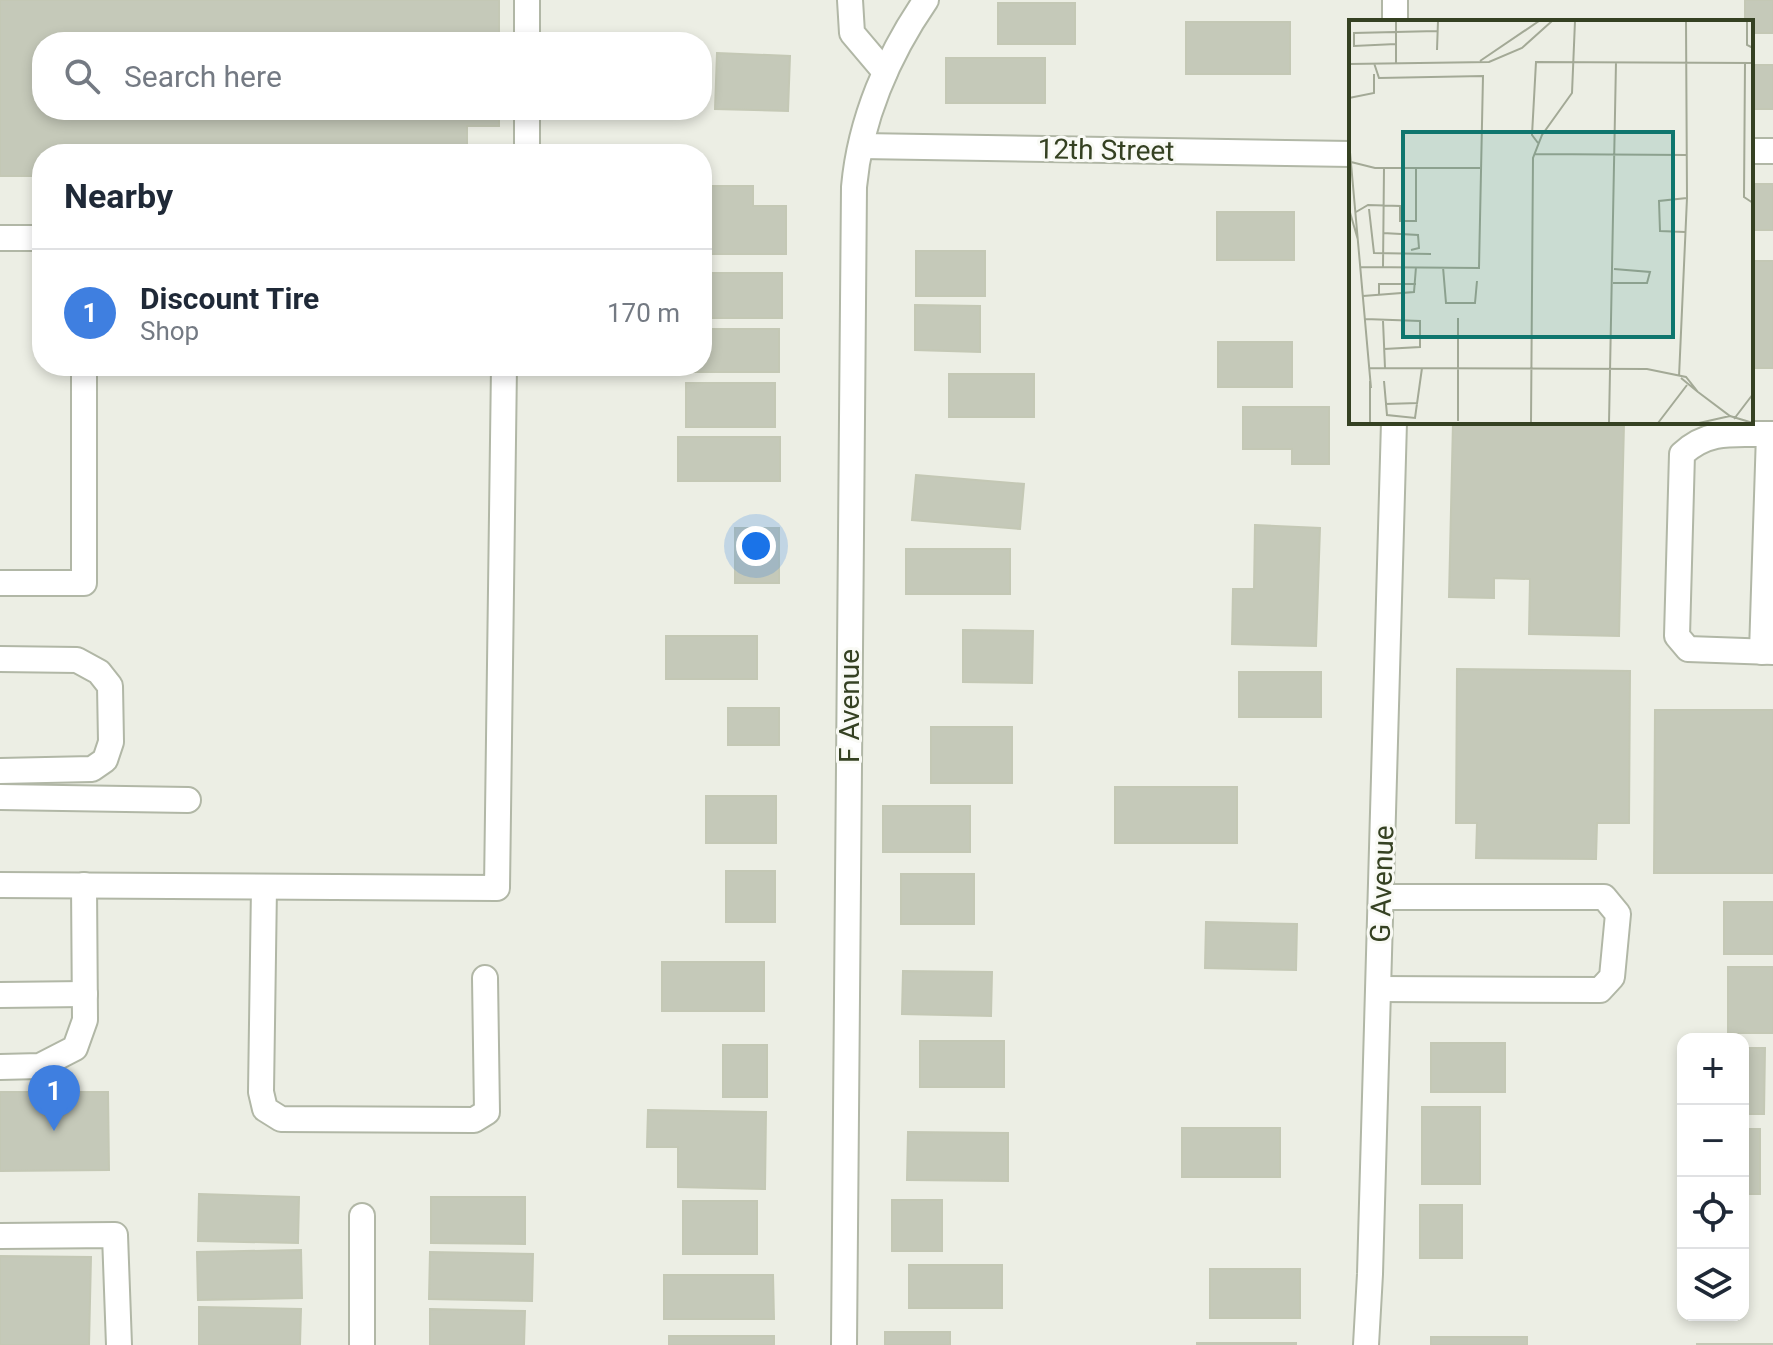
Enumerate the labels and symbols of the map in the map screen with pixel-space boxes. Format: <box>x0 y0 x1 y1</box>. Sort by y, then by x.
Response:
inset map <box>1349 20 1753 424</box>
street label: 12th Street <box>1037 132 1175 168</box>
your location <box>736 526 776 566</box>
street label: F Avenue <box>833 649 866 763</box>
street label: G Avenue <box>1363 825 1401 943</box>
pin: 1 <box>28 1065 80 1131</box>

